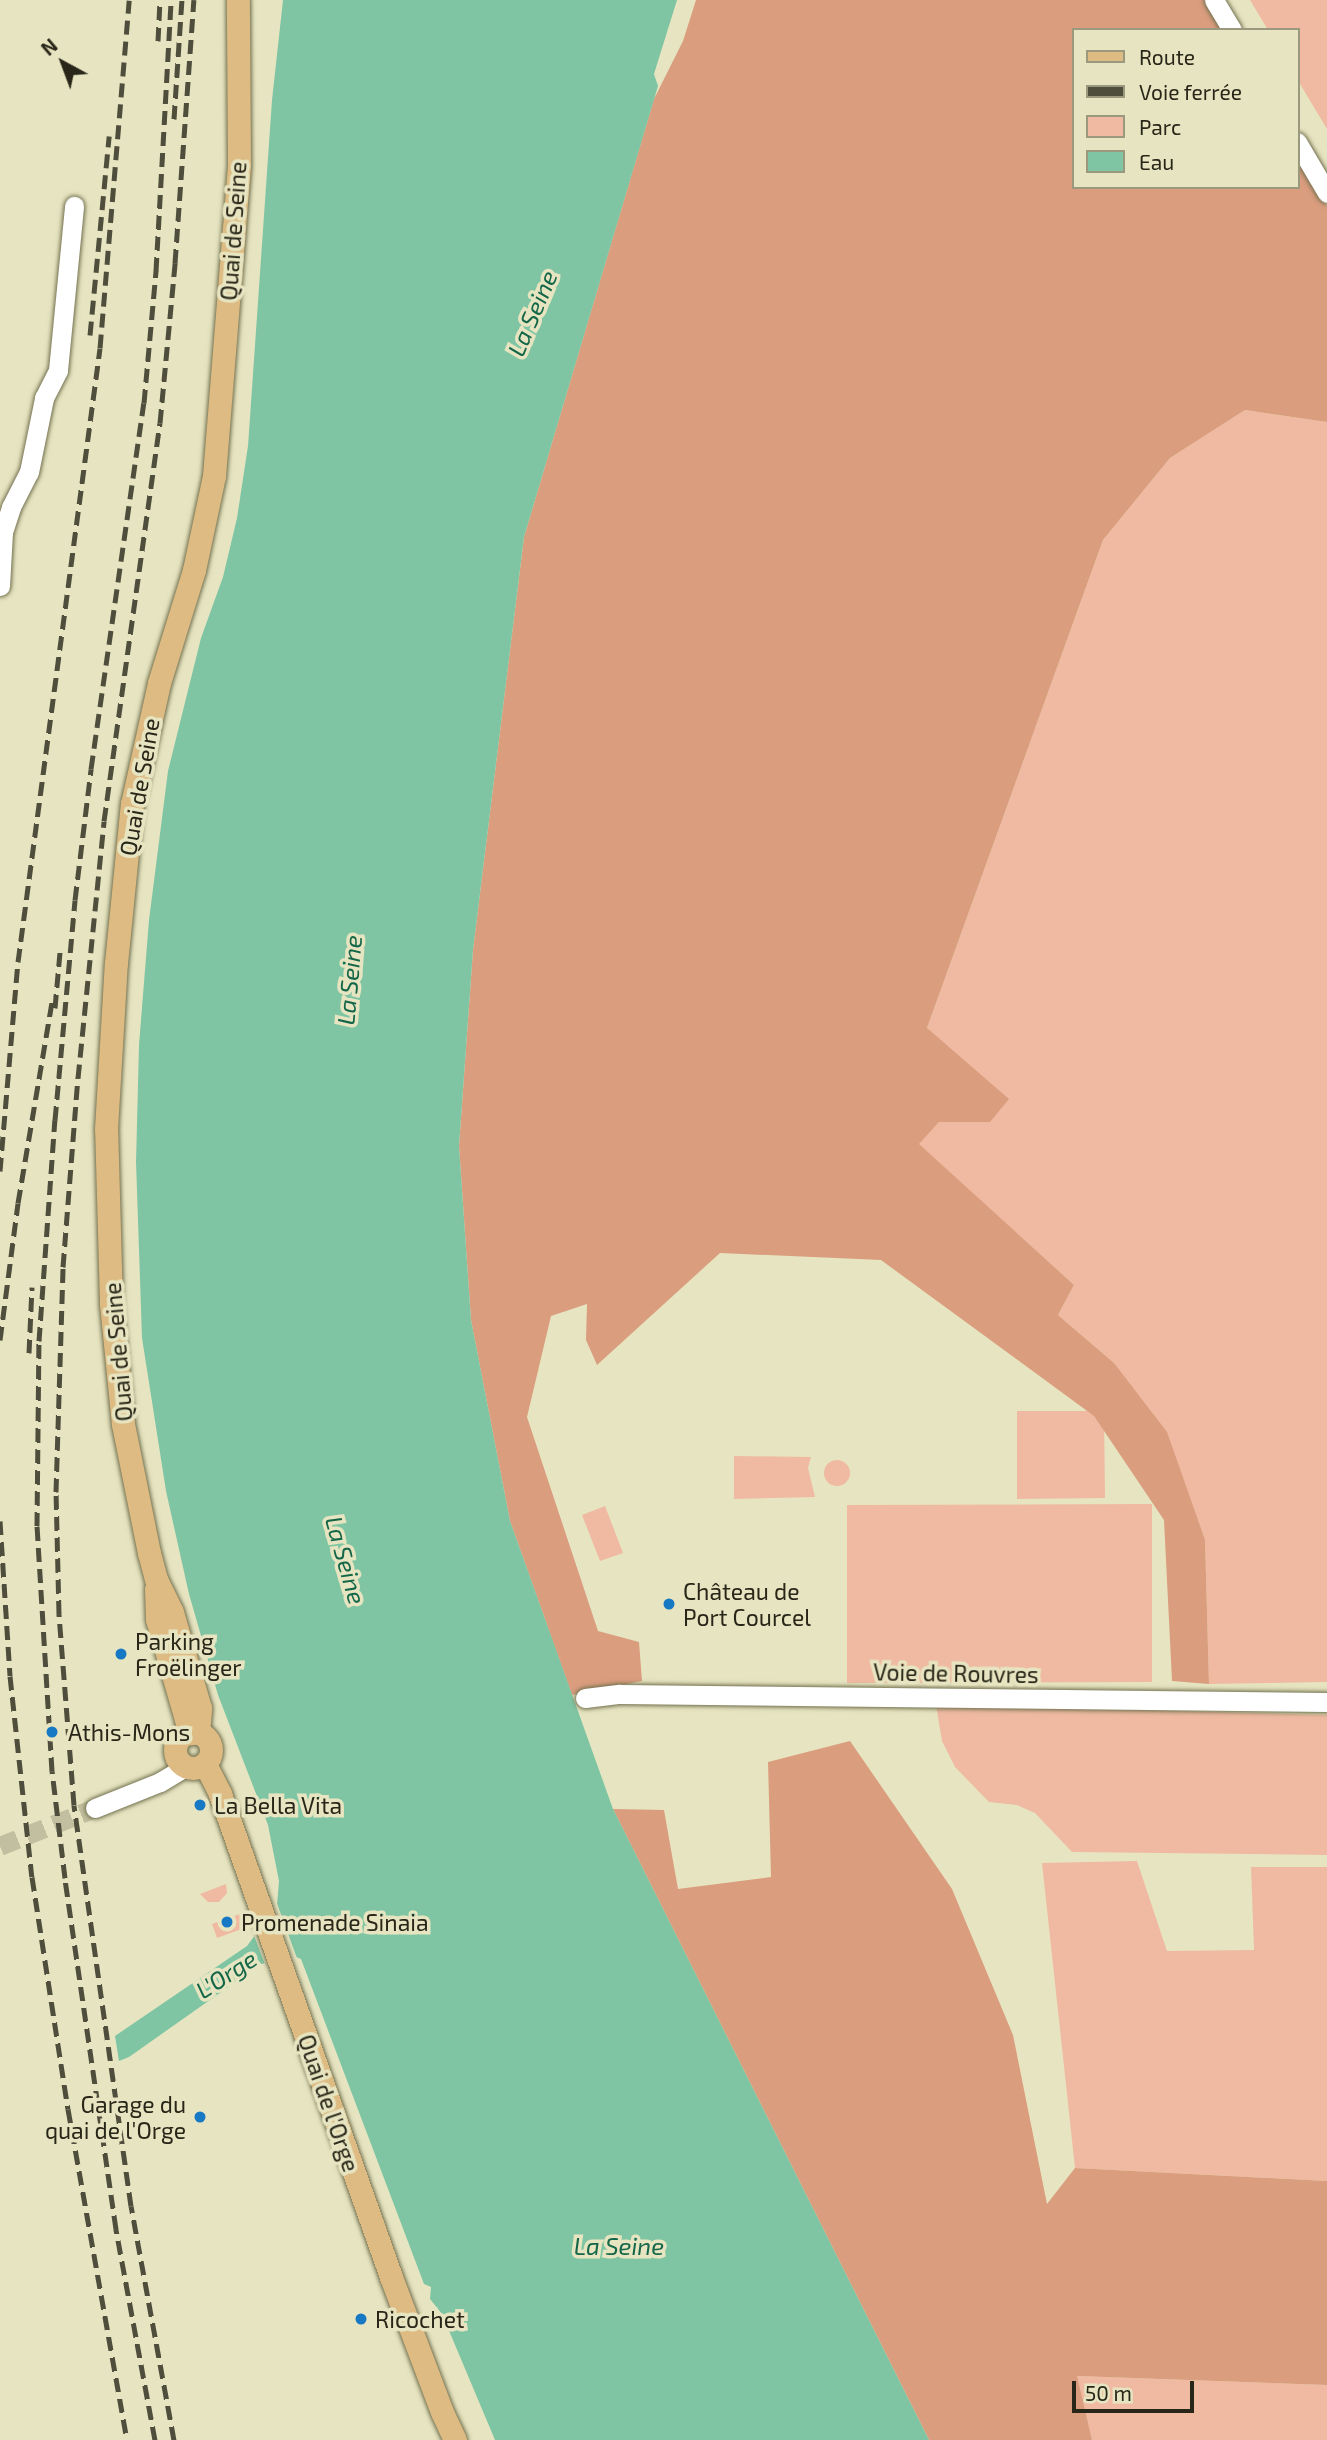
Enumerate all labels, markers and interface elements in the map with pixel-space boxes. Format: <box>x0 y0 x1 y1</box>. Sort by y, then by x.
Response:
north arrow <box>28 28 98 98</box>
legend <box>1072 28 1299 189</box>
text: N <box>36 34 62 60</box>
text: Route <box>1139 44 1195 69</box>
text: Voie ferrée <box>1139 79 1242 104</box>
text: Parc <box>1139 114 1181 139</box>
text: Eau <box>1139 149 1174 174</box>
street label: Quai de Seine <box>214 161 252 301</box>
water label: La Seine <box>501 266 563 360</box>
street label: Quai de Seine <box>113 716 165 858</box>
water label: La Seine <box>331 934 367 1026</box>
street label: Quai de Seine <box>98 1281 138 1423</box>
water label: La Seine <box>320 1513 372 1607</box>
place label: Château de Port Courcel <box>683 1577 811 1631</box>
marker: Château de Port Courcel <box>661 1596 677 1612</box>
place label: Parking Froëlinger <box>135 1627 242 1681</box>
marker: Parking Froëlinger <box>113 1646 129 1662</box>
street label: Voie de Rouvres <box>873 1658 1039 1688</box>
place label: Athis-Mons <box>68 1718 190 1746</box>
marker: Athis-Mons <box>42 1722 62 1742</box>
place label: La Bella Vita <box>214 1791 343 1819</box>
marker: La Bella Vita <box>192 1797 208 1813</box>
place label: Promenade Sinaia <box>241 1908 429 1936</box>
marker: Promenade Sinaia <box>219 1914 235 1930</box>
water label: L'Orge <box>190 1944 262 2004</box>
street label: Quai de l'Orge <box>293 2031 365 2175</box>
place label: Garage du quai de l'Orge <box>45 2090 186 2144</box>
marker: Garage du quai de l'Orge <box>192 2109 208 2125</box>
water label: La Seine <box>574 2232 664 2260</box>
place label: Ricochet <box>375 2305 465 2333</box>
marker: Ricochet <box>353 2311 369 2327</box>
scale bar <box>1075 2366 1198 2410</box>
text: 50 m <box>1085 2380 1132 2405</box>

